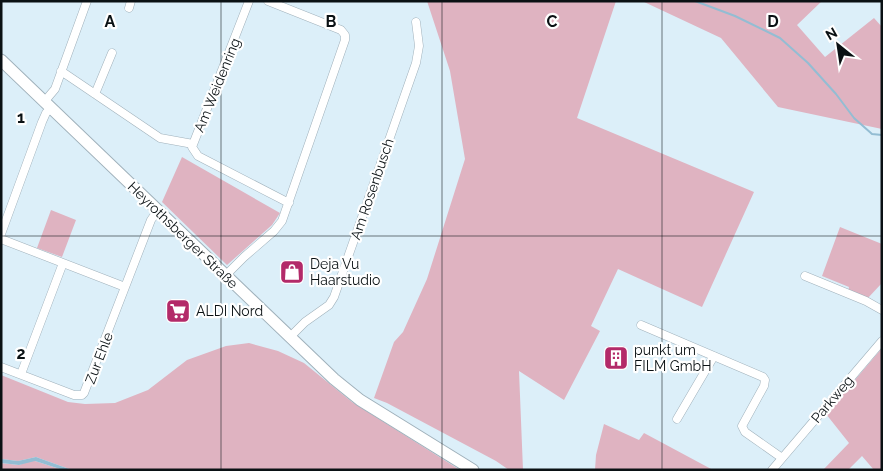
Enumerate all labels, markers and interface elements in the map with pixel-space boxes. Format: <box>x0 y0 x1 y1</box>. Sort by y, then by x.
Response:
text: A <box>105 12 116 31</box>
text: B <box>326 12 337 31</box>
text: C <box>547 12 558 31</box>
text: D <box>767 12 779 31</box>
north arrow <box>813 20 863 70</box>
text: N <box>823 24 840 43</box>
street label: Am Weidenring <box>191 36 243 134</box>
text: 1 <box>17 108 25 127</box>
street label: Am Rosenbusch <box>347 136 397 242</box>
street label: Heyrothsberger Straße <box>125 178 241 292</box>
place label: Deja Vu Haarstudio <box>310 256 380 288</box>
shop icon: Deja Vu Haarstudio <box>279 259 305 285</box>
supermarket icon: ALDI Nord <box>165 298 191 324</box>
place label: ALDI Nord <box>196 303 263 319</box>
street label: Zur Ehle <box>82 330 116 386</box>
place label: punkt um FILM GmbH <box>634 342 711 374</box>
text: 2 <box>16 344 26 363</box>
building icon: punkt um FILM GmbH <box>603 345 629 371</box>
street label: Parkweg <box>808 372 856 426</box>

